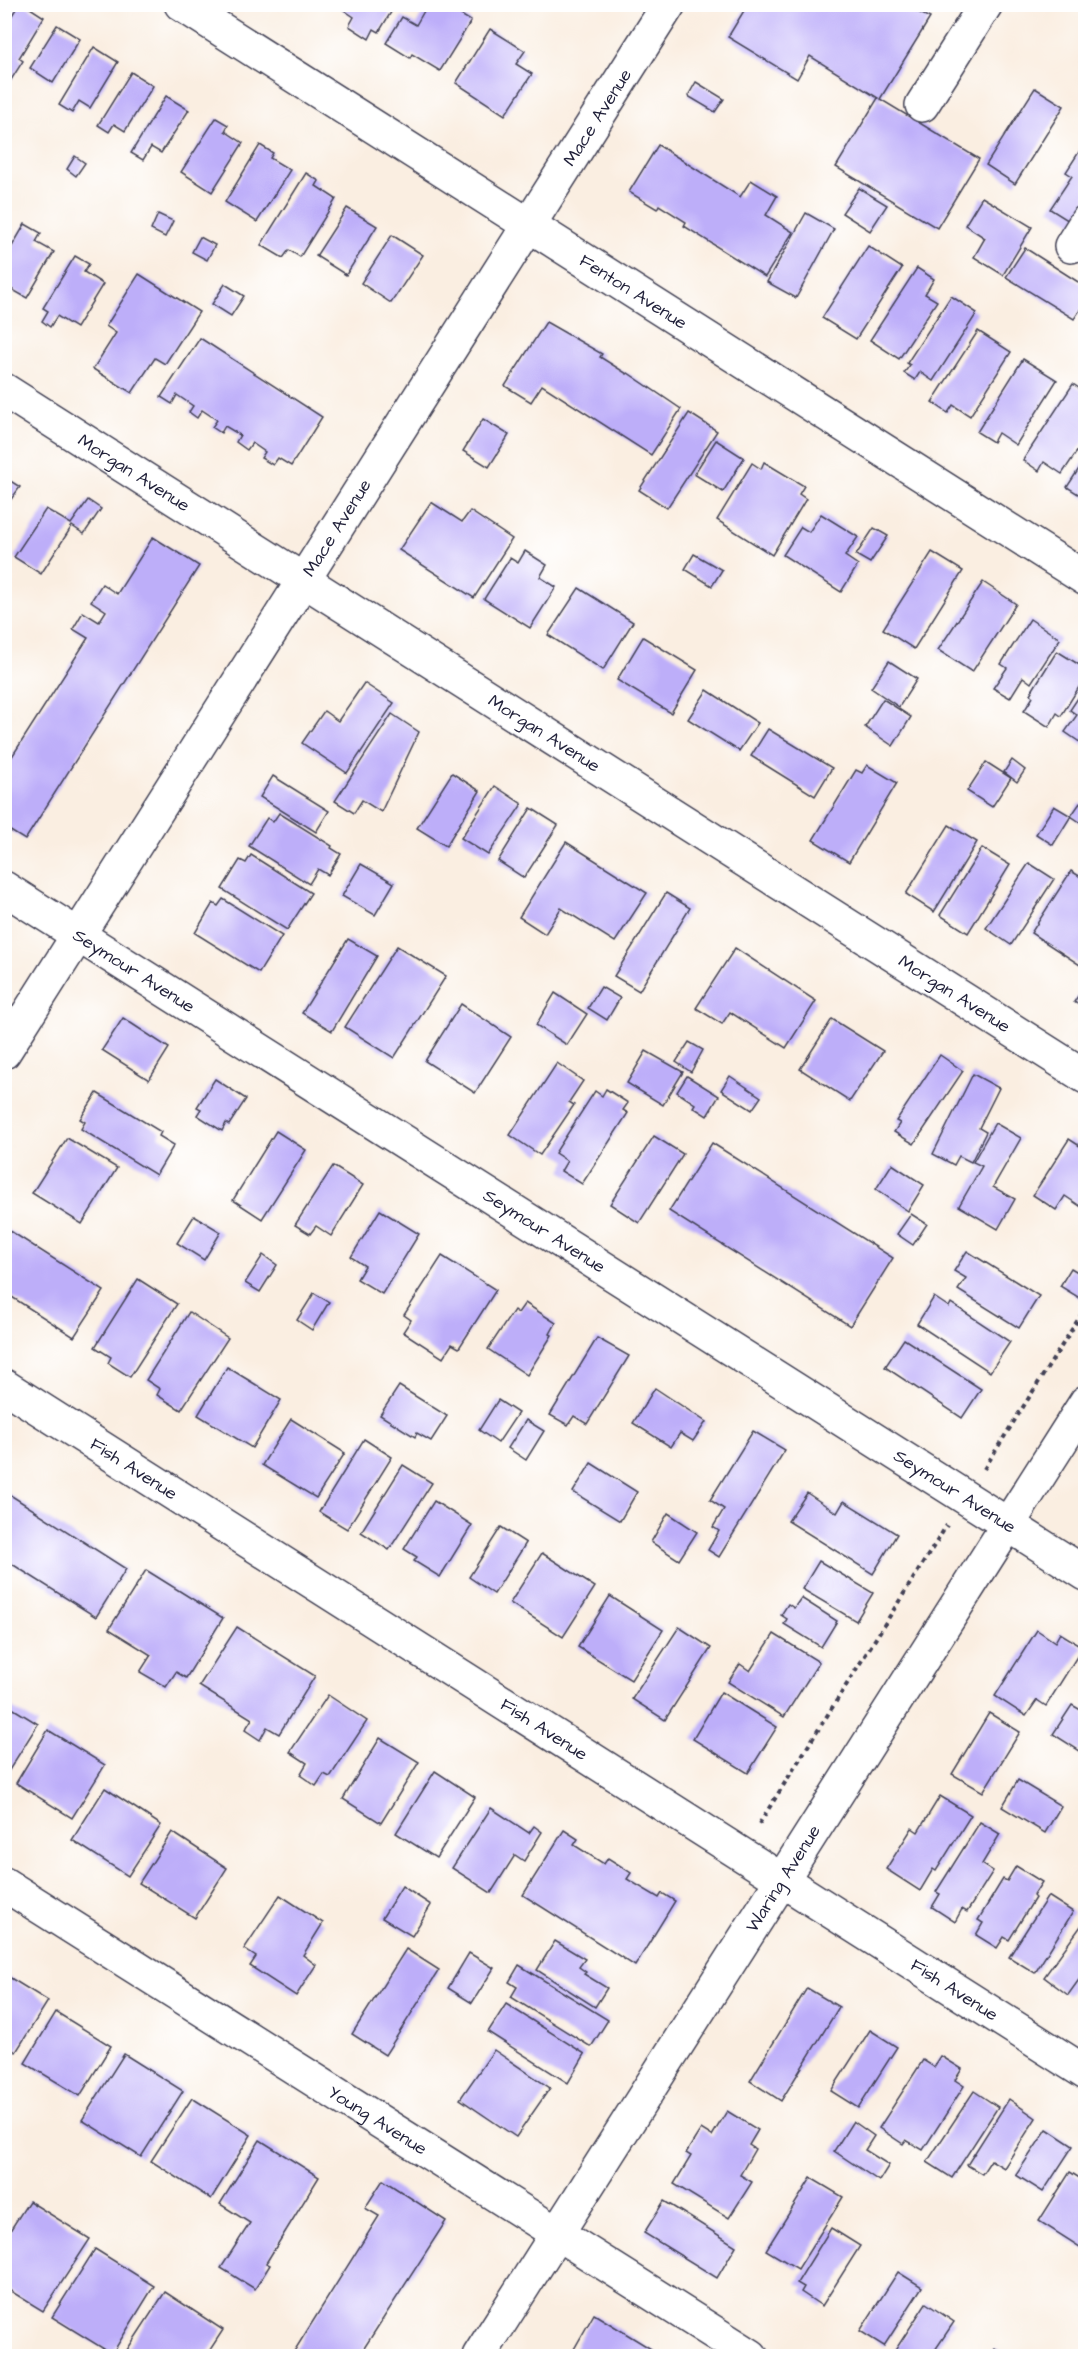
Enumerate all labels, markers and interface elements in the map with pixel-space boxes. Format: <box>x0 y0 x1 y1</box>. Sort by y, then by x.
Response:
street label: Mace Avenue <box>557 64 638 171</box>
street label: Fenton Avenue <box>575 248 692 335</box>
street label: Morgan Avenue <box>73 428 195 518</box>
street label: Mace Avenue <box>296 474 377 581</box>
street label: Morgan Avenue <box>484 688 605 778</box>
street label: Seymour Avenue <box>68 922 200 1019</box>
street label: Morgan Avenue <box>894 949 1016 1039</box>
street label: Seymour Avenue <box>479 1183 611 1279</box>
street label: Fish Avenue <box>86 1431 183 1506</box>
street label: Seymour Avenue <box>889 1443 1021 1539</box>
street label: Fish Avenue <box>496 1692 593 1766</box>
street label: Waring Avenue <box>739 1820 826 1937</box>
street label: Fish Avenue <box>906 1952 1003 2027</box>
street label: Young Avenue <box>323 2079 432 2161</box>

